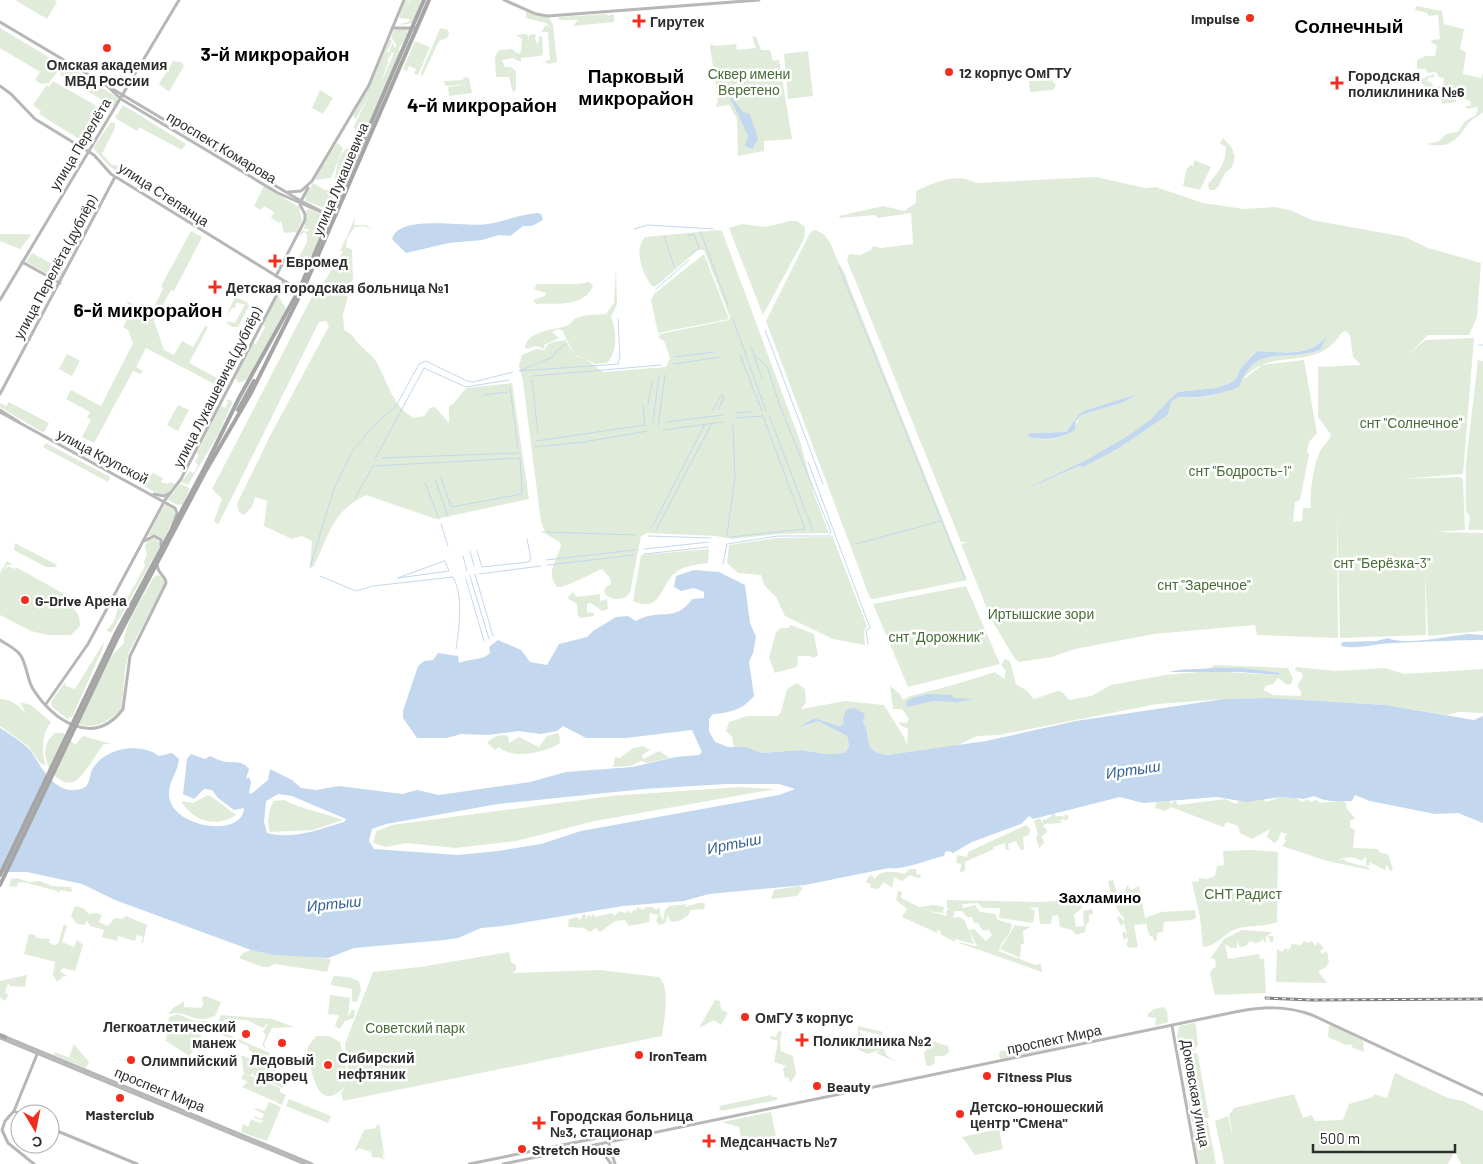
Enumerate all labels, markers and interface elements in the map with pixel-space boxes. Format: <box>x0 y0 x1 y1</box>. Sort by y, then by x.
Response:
place label: Impulse <box>1191 10 1240 27</box>
marker: Impulse <box>1244 12 1256 24</box>
place label: Гирутек <box>650 13 705 30</box>
marker: Гирутек <box>632 14 646 28</box>
district label: Солнечный <box>1295 14 1403 37</box>
marker: Омская академия МВД России <box>101 42 113 54</box>
district label: 3-й микрорайон <box>201 42 349 65</box>
place label: Омская академия МВД России <box>47 56 167 89</box>
district label: Парковый микрорайон <box>578 64 694 109</box>
place label: 12 корпус ОмГТУ <box>959 64 1072 81</box>
park label: Сквер имени Веретено <box>708 65 790 98</box>
marker: 12 корпус ОмГТУ <box>943 66 955 78</box>
place label: Городская поликлиника №6 <box>1348 67 1465 100</box>
marker: Городская поликлиника №6 <box>1330 76 1344 90</box>
district label: 4-й микрорайон <box>407 93 557 116</box>
street label: улица Перелёта <box>46 95 114 193</box>
street label: проспект Комарова <box>164 108 280 187</box>
street label: улица Лукашевича <box>308 120 372 238</box>
street label: улица Степанца <box>116 158 213 230</box>
street label: улица Перелёта (дублёр) <box>10 192 100 342</box>
place label: Евромед <box>286 253 348 270</box>
marker: Евромед <box>268 254 282 268</box>
place label: Детская городская больница №1 <box>226 279 449 296</box>
marker: Детская городская больница №1 <box>208 280 222 294</box>
district label: 6-й микрорайон <box>74 298 222 321</box>
street label: улица Лукашевича (дублёр) <box>169 304 265 470</box>
park label: снт "Солнечное" <box>1360 414 1463 431</box>
street label: улица Крупской <box>55 425 151 487</box>
park label: снт "Бодрость-1" <box>1189 462 1292 479</box>
park label: снт "Берёзка-3" <box>1333 554 1431 571</box>
park label: снт "Заречное" <box>1157 576 1251 593</box>
place label: G-Drive Арена <box>35 592 127 609</box>
marker: G-Drive Арена <box>19 594 31 606</box>
park label: Иртышские зори <box>988 605 1094 622</box>
park label: снт "Дорожник" <box>888 628 984 645</box>
water label: Иртыш <box>1104 756 1162 782</box>
water label: Иртыш <box>705 829 763 857</box>
park label: СНТ Радист <box>1204 885 1282 902</box>
district label: Захламино <box>1059 888 1141 906</box>
water label: Иртыш <box>306 891 363 915</box>
place label: ОмГУ 3 корпус <box>755 1009 854 1026</box>
marker: ОмГУ 3 корпус <box>739 1011 751 1023</box>
place label: Легкоатлетический манеж <box>103 1018 237 1051</box>
park label: Советский парк <box>365 1019 466 1036</box>
street label: проспект Мира <box>1005 1021 1103 1057</box>
marker: Легкоатлетический манеж <box>240 1028 252 1040</box>
place label: Поликлиника №2 <box>813 1032 932 1049</box>
marker: Поликлиника №2 <box>795 1033 809 1047</box>
marker: Ледовый дворец <box>276 1037 288 1049</box>
street label: Доковская улица <box>1178 1038 1214 1148</box>
place label: IronTeam <box>649 1047 707 1064</box>
place label: Сибирский нефтяник <box>338 1049 415 1082</box>
marker: IronTeam <box>633 1049 645 1061</box>
place label: Ледовый дворец <box>250 1051 314 1084</box>
place label: Олимпийский <box>141 1052 237 1069</box>
marker: Олимпийский <box>125 1054 137 1066</box>
marker: Сибирский нефтяник <box>322 1059 334 1071</box>
street label: проспект Мира <box>112 1063 208 1115</box>
place label: Fitness Plus <box>997 1068 1072 1085</box>
marker: Fitness Plus <box>981 1070 993 1082</box>
place label: Beauty <box>827 1078 871 1095</box>
marker: Beauty <box>811 1080 823 1092</box>
marker: Masterclub <box>114 1092 126 1104</box>
place label: Детско-юношеский центр "Смена" <box>970 1098 1104 1131</box>
north arrow <box>10 1104 60 1154</box>
place label: Masterclub <box>86 1106 155 1123</box>
place label: Городская больница №3, стационар <box>550 1107 693 1140</box>
marker: Детско-юношеский центр "Смена" <box>954 1108 966 1120</box>
marker: Городская больница №3, стационар <box>532 1116 546 1130</box>
scale bar <box>1313 1122 1456 1154</box>
text: 500 m <box>1320 1129 1360 1147</box>
text: С <box>31 1133 44 1152</box>
place label: Медсанчасть №7 <box>720 1133 837 1150</box>
marker: Медсанчасть №7 <box>702 1134 716 1148</box>
place label: Stretch House <box>532 1141 621 1158</box>
marker: Stretch House <box>516 1143 528 1155</box>

